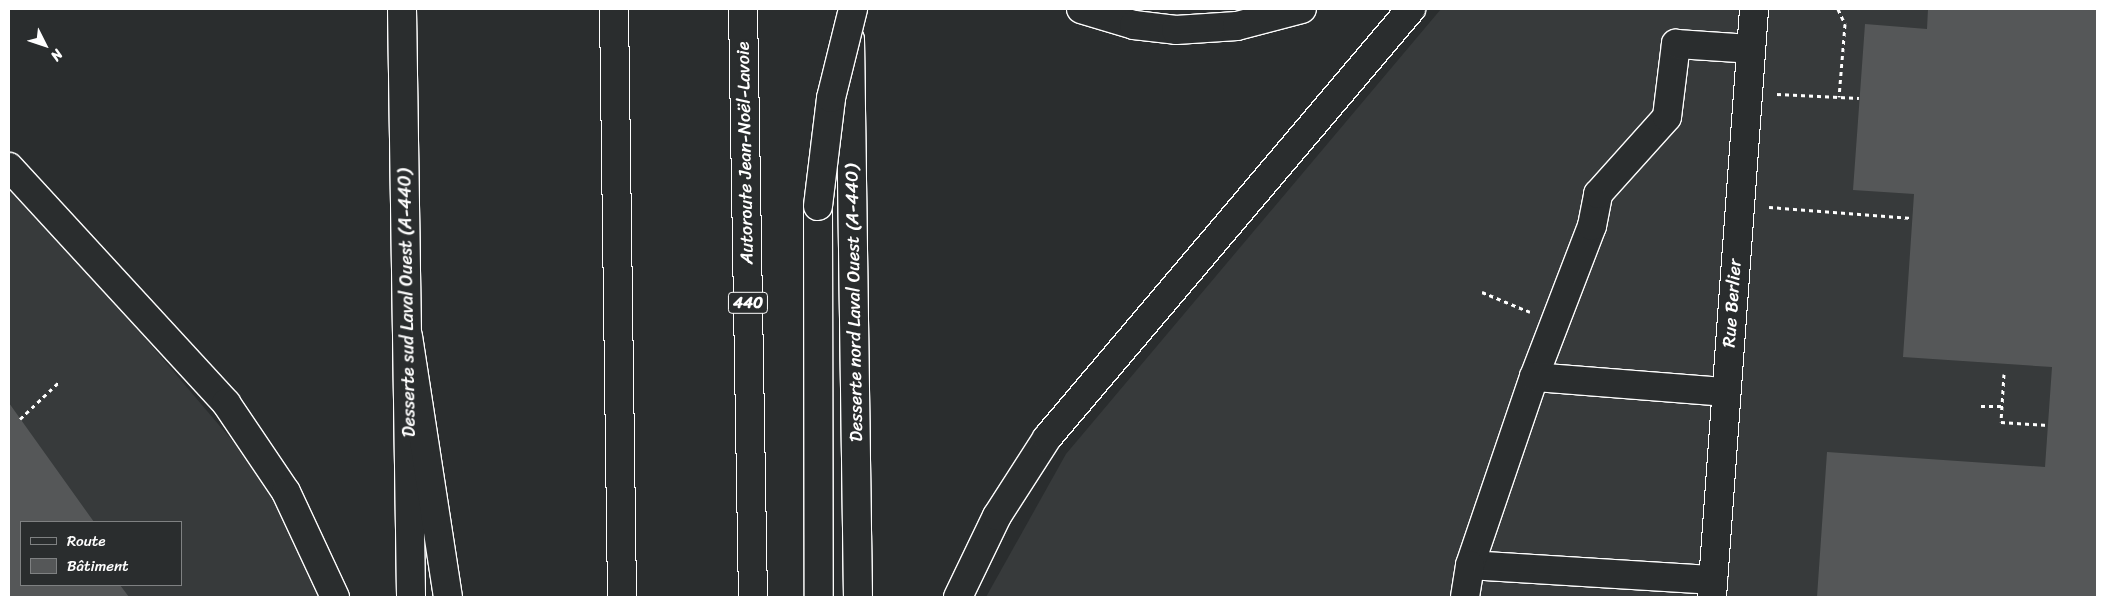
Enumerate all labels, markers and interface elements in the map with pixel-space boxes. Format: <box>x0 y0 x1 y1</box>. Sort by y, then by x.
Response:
north arrow <box>20 20 70 70</box>
street label: Autoroute Jean-Noël-Lavoie <box>732 41 758 265</box>
text: N <box>44 43 69 67</box>
street label: Desserte nord Laval Ouest (A-440) <box>841 164 867 442</box>
street label: Desserte sud Laval Ouest (A-440) <box>394 168 420 438</box>
street label: Rue Berlier <box>1718 258 1746 348</box>
road number: 440 <box>727 290 769 316</box>
legend <box>20 521 182 586</box>
text: Route <box>67 528 106 554</box>
text: Bâtiment <box>67 553 129 579</box>

